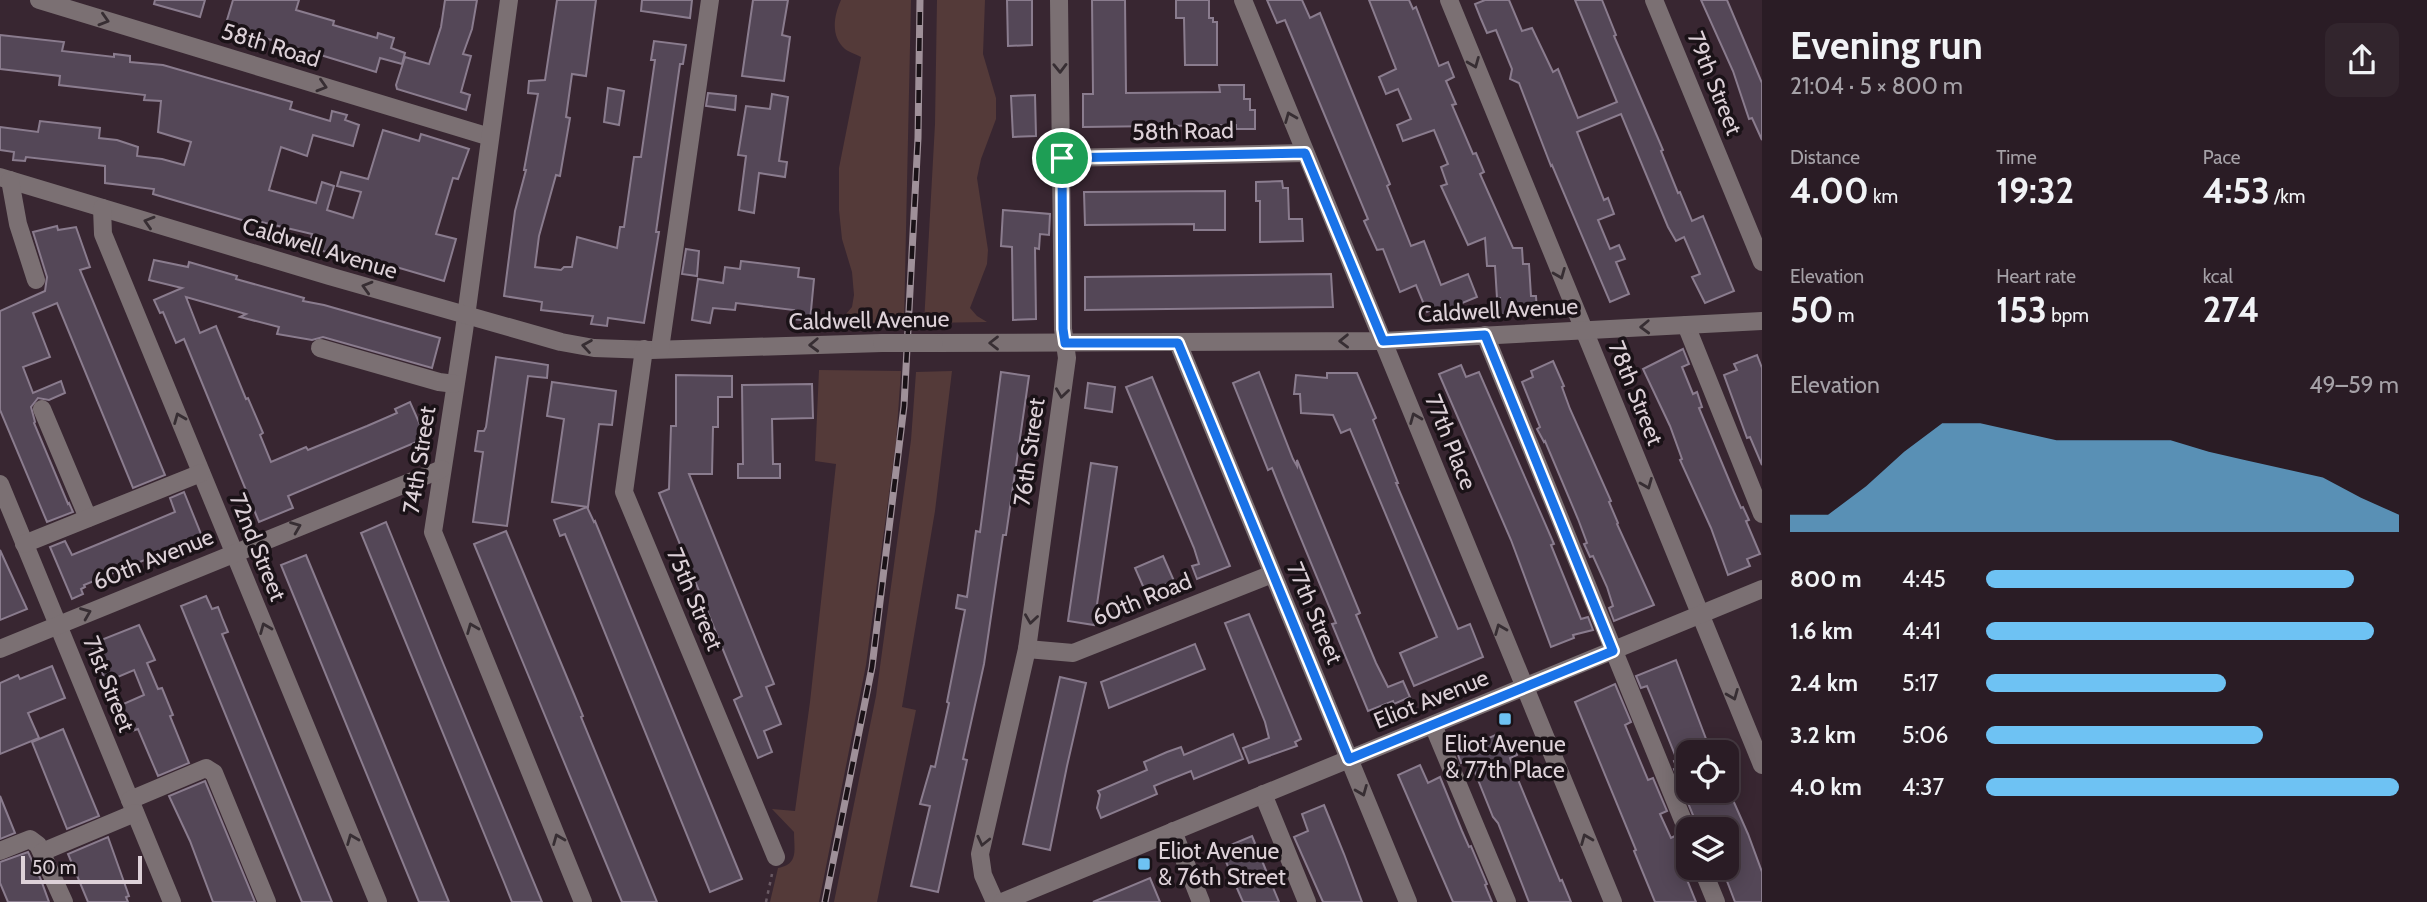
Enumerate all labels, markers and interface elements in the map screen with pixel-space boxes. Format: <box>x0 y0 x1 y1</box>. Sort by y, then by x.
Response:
one-way arrow <box>98 11 110 26</box>
street label: 58th Road <box>218 17 324 73</box>
text: Evening run <box>1790 22 1983 69</box>
button: share <box>2325 23 2399 97</box>
street label: 79th Street <box>1682 27 1749 139</box>
one-way arrow <box>1466 57 1480 69</box>
one-way arrow <box>1052 63 1068 74</box>
text: 21:04 · 5 × 800 m <box>1790 72 1963 100</box>
one-way arrow <box>315 77 327 92</box>
one-way arrow <box>1285 112 1299 124</box>
street label: 58th Road <box>1132 116 1234 146</box>
pin <box>1032 128 1092 188</box>
icon: arrive <box>1043 139 1081 177</box>
text: Distance <box>1790 146 1860 169</box>
text: Time <box>1996 146 2037 169</box>
text: Pace <box>2203 146 2241 169</box>
text: 4.00 <box>1790 169 1869 212</box>
text: 19:32 <box>1996 169 2074 212</box>
text: 4:53 <box>2203 169 2270 212</box>
text: km <box>1869 185 1898 208</box>
text: /km <box>2270 185 2305 208</box>
street label: Caldwell Avenue <box>239 211 401 285</box>
one-way arrow <box>143 216 155 231</box>
text: Elevation <box>1790 265 1864 288</box>
text: Heart rate <box>1996 265 2076 288</box>
text: kcal <box>2203 265 2233 288</box>
one-way arrow <box>1552 267 1566 279</box>
one-way arrow <box>361 281 373 296</box>
text: 50 <box>1790 288 1834 331</box>
text: 153 <box>1996 288 2047 331</box>
text: 274 <box>2203 288 2260 331</box>
street label: Caldwell Avenue <box>1417 292 1579 328</box>
text: m <box>1834 304 1854 327</box>
text: bpm <box>2047 304 2089 327</box>
street label: Caldwell Avenue <box>788 305 950 335</box>
one-way arrow <box>1639 320 1650 335</box>
one-way arrow <box>1339 333 1349 349</box>
one-way arrow <box>989 335 999 351</box>
street label: 78th Street <box>1602 337 1670 449</box>
one-way arrow <box>808 338 819 353</box>
one-way arrow <box>581 339 592 354</box>
text: Elevation <box>1790 371 1880 399</box>
text: 49–59 m <box>2309 371 2399 399</box>
one-way arrow <box>1055 387 1070 399</box>
street label: 77th Place <box>1419 390 1483 494</box>
street label: 76th Street <box>1008 396 1050 508</box>
street label: 74th Street <box>397 404 441 516</box>
one-way arrow <box>1409 412 1423 424</box>
one-way arrow <box>173 413 187 425</box>
one-way arrow <box>1639 477 1653 489</box>
street label: 72nd Street <box>224 489 292 605</box>
street label: 60th Avenue <box>89 522 218 596</box>
one-way arrow <box>290 522 302 536</box>
street label: 75th Street <box>661 544 729 655</box>
street label: 77th Street <box>1281 558 1349 668</box>
text: 800 m <box>1790 565 1862 593</box>
text: 4:45 <box>1902 565 1946 593</box>
street label: 60th Road <box>1088 566 1196 632</box>
one-way arrow <box>78 607 91 621</box>
one-way arrow <box>1024 613 1039 624</box>
text: 1.6 km <box>1790 617 1853 645</box>
text: 4:41 <box>1902 617 1941 645</box>
one-way arrow <box>260 623 274 635</box>
one-way arrow <box>466 623 480 635</box>
one-way arrow <box>1494 623 1508 636</box>
street label: 71st Street <box>77 632 141 736</box>
street label: Eliot Avenue <box>1369 663 1493 735</box>
text: 2.4 km <box>1790 669 1858 697</box>
text: 5:17 <box>1902 669 1938 697</box>
one-way arrow <box>1725 687 1739 700</box>
marker: Eliot Avenue & 77th Place <box>1497 711 1513 727</box>
text: 3.2 km <box>1790 721 1856 749</box>
text: 5:06 <box>1902 721 1948 749</box>
place label: Eliot Avenue & 77th Place <box>1444 730 1566 784</box>
map controls <box>1676 740 1739 880</box>
button: locate <box>1676 740 1739 803</box>
text: 4.0 km <box>1790 773 1862 801</box>
text: 4:37 <box>1902 773 1944 801</box>
one-way arrow <box>1354 784 1368 796</box>
button: layers <box>1676 817 1739 880</box>
one-way arrow <box>552 833 566 845</box>
one-way arrow <box>346 834 360 846</box>
one-way arrow <box>1581 834 1595 846</box>
one-way arrow <box>977 835 992 847</box>
place label: Eliot Avenue & 76th Street <box>1158 837 1286 891</box>
scale bar <box>21 853 142 885</box>
text: 50 m <box>32 856 76 879</box>
marker: Eliot Avenue & 76th Street <box>1136 856 1152 872</box>

